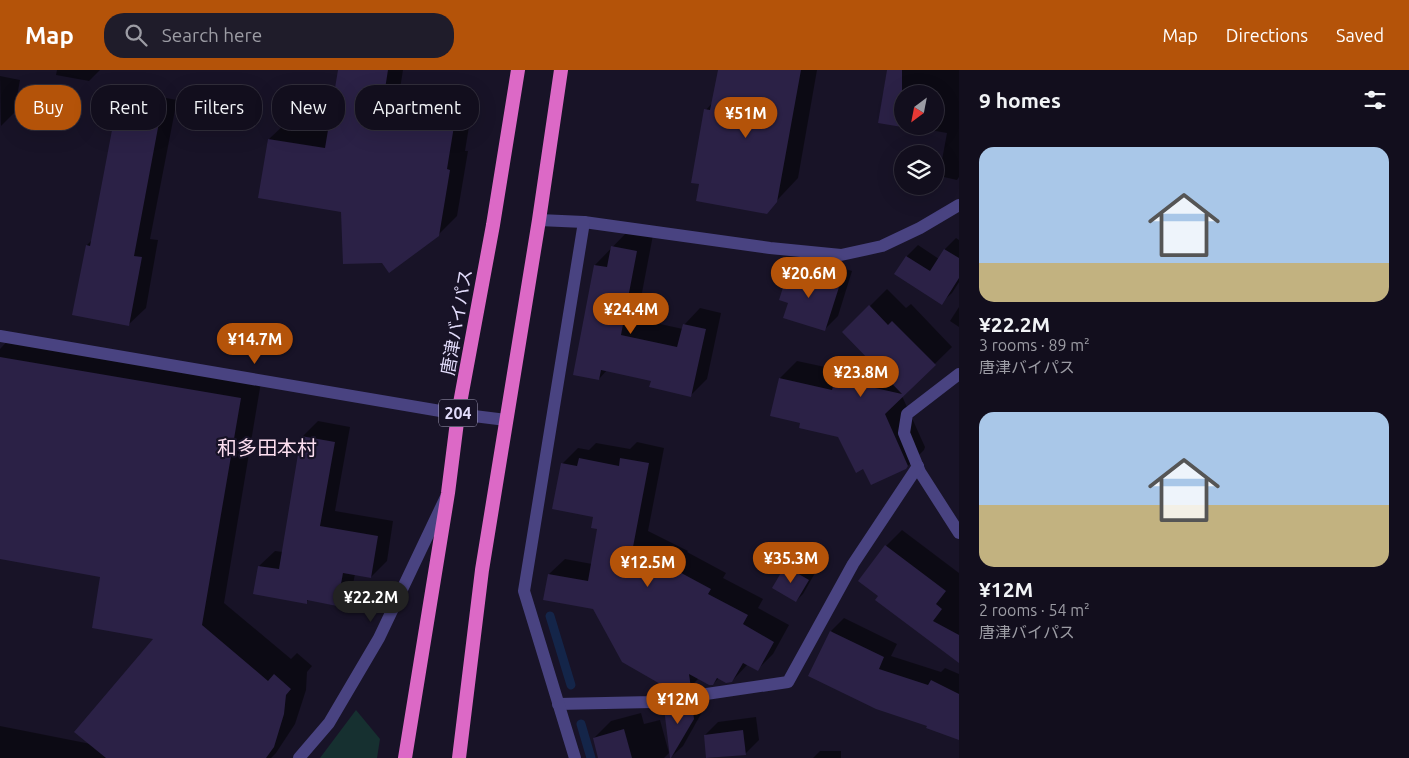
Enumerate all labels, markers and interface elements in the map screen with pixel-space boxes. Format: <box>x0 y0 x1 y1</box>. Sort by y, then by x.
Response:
search box <box>104 13 454 58</box>
icon: search <box>122 21 150 49</box>
text: Map <box>25 22 74 49</box>
text: Search here <box>162 24 262 46</box>
text: Map <box>1162 25 1198 45</box>
text: Directions <box>1226 25 1308 45</box>
text: Saved <box>1336 25 1384 45</box>
chip: Buy <box>15 85 81 130</box>
chip: Rent <box>91 85 166 130</box>
chip: Filters <box>176 85 262 130</box>
chip: New <box>272 85 345 130</box>
chip: Apartment <box>355 85 479 130</box>
north arrow <box>894 85 944 135</box>
map controls <box>894 85 944 195</box>
icon: filters <box>1361 86 1389 114</box>
text: 9 homes <box>979 88 1061 112</box>
pin: ¥51M <box>716 97 776 139</box>
text: ¥51M <box>725 104 767 122</box>
button: layers <box>894 145 944 195</box>
icon: home <box>1139 180 1229 270</box>
pin: ¥20.6M <box>768 256 850 299</box>
text: ¥20.6M <box>782 264 836 282</box>
street label: 唐津バイパス <box>437 267 475 377</box>
pin: ¥24.4M <box>590 292 672 335</box>
text: ¥24.4M <box>604 300 658 318</box>
text: ¥22.2M <box>979 312 1050 336</box>
pin: ¥14.7M <box>214 322 296 365</box>
text: ¥14.7M <box>228 330 282 348</box>
text: 3 rooms · 89 m² <box>979 336 1090 354</box>
pin: ¥23.8M <box>820 356 902 398</box>
text: 唐津バイパス <box>979 358 1075 376</box>
text: ¥23.8M <box>834 363 888 381</box>
road number: 204 <box>439 399 477 426</box>
district label: 和多田本村 <box>217 436 317 459</box>
icon: home <box>1139 445 1229 535</box>
pin: ¥35.3M <box>750 542 832 584</box>
pin: ¥12.5M <box>607 546 689 588</box>
text: ¥35.3M <box>764 549 818 567</box>
text: ¥12.5M <box>621 553 675 571</box>
text: ¥12M <box>979 577 1033 601</box>
pin: ¥22.2M <box>330 580 412 623</box>
text: ¥22.2M <box>344 588 398 606</box>
text: 2 rooms · 54 m² <box>979 601 1090 619</box>
text: 唐津バイパス <box>979 623 1075 641</box>
pin: ¥12M <box>648 682 708 725</box>
text: ¥12M <box>657 690 699 708</box>

